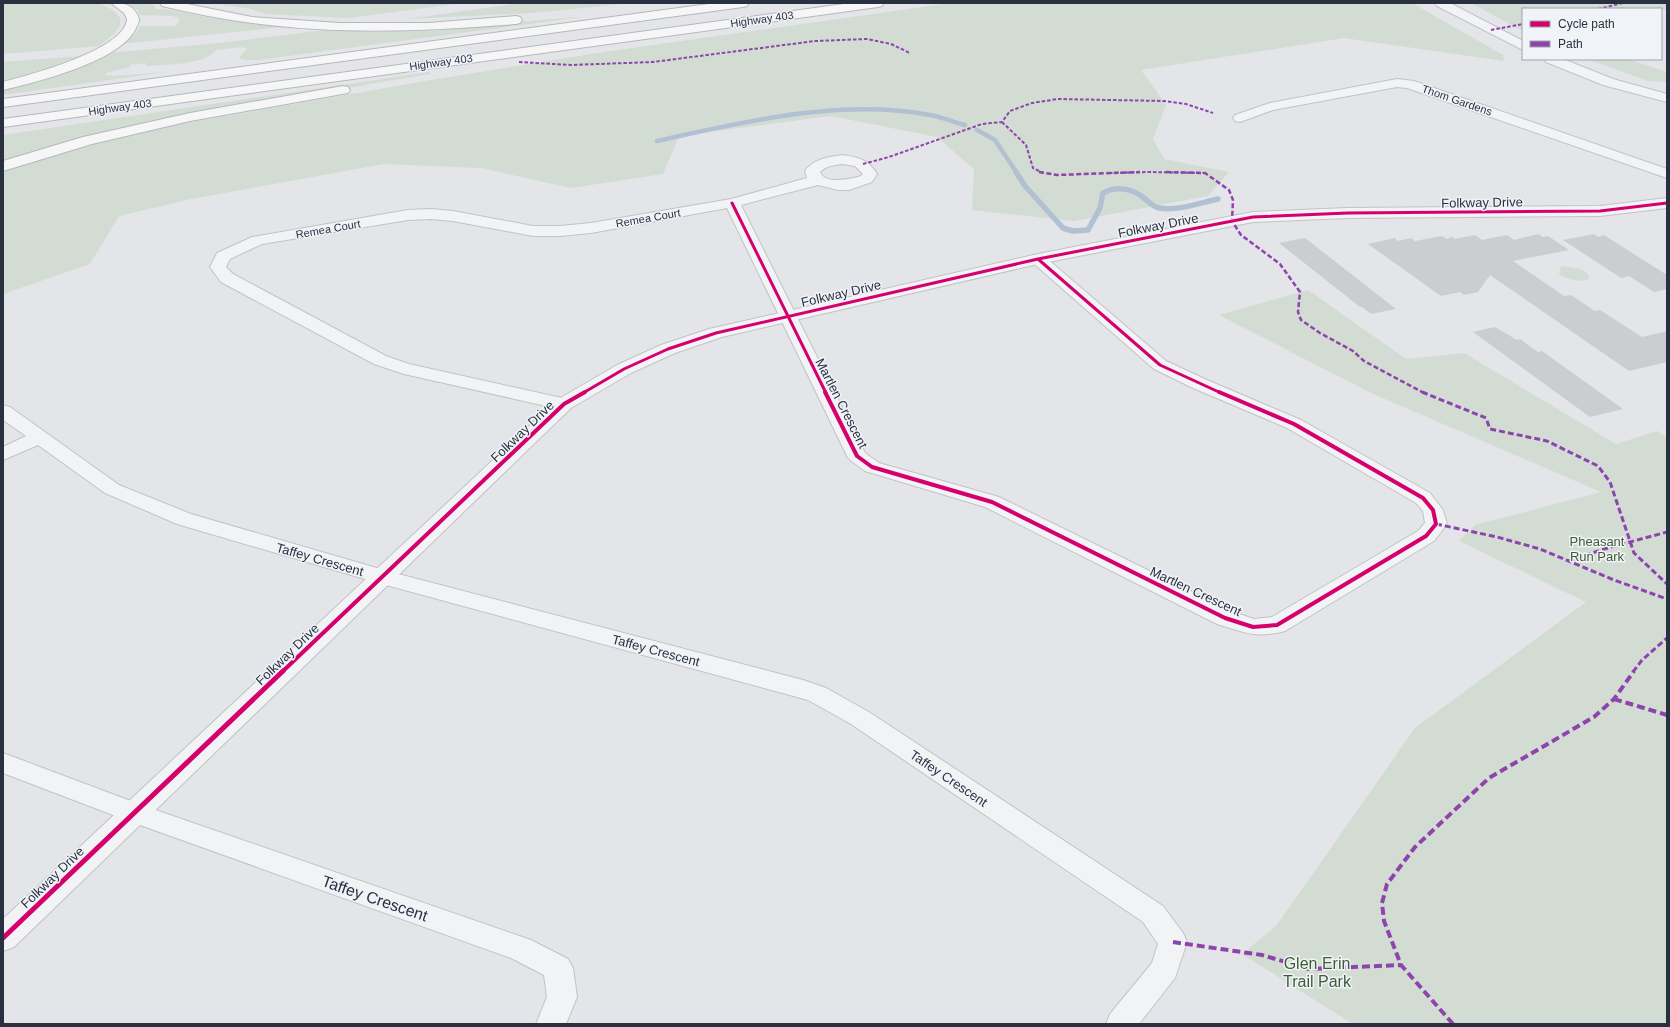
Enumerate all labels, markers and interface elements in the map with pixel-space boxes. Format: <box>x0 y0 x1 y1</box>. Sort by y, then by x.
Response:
legend <box>1522 8 1662 60</box>
street label: Highway 403 <box>730 9 794 29</box>
text: Cycle path <box>1558 17 1615 31</box>
text: Path <box>1558 37 1583 51</box>
street label: Highway 403 <box>409 52 473 72</box>
street label: Thom Gardens <box>1420 82 1494 118</box>
street label: Highway 403 <box>88 97 152 117</box>
street label: Folkway Drive <box>1441 194 1523 211</box>
street label: Remea Court <box>615 206 681 230</box>
street label: Folkway Drive <box>1117 210 1200 241</box>
street label: Remea Court <box>295 217 361 241</box>
street label: Folkway Drive <box>800 277 883 310</box>
street label: Martlen Crescent <box>812 356 871 451</box>
street label: Folkway Drive <box>488 398 557 465</box>
park label: Pheasant Run Park <box>1570 534 1625 564</box>
street label: Taffey Crescent <box>274 540 366 579</box>
street label: Martlen Crescent <box>1148 564 1244 619</box>
street label: Folkway Drive <box>253 621 322 688</box>
street label: Taffey Crescent <box>610 632 702 669</box>
street label: Taffey Crescent <box>907 747 991 810</box>
street label: Folkway Drive <box>18 844 87 911</box>
street label: Taffey Crescent <box>320 872 431 925</box>
park label: Glen Erin Trail Park <box>1283 955 1352 990</box>

